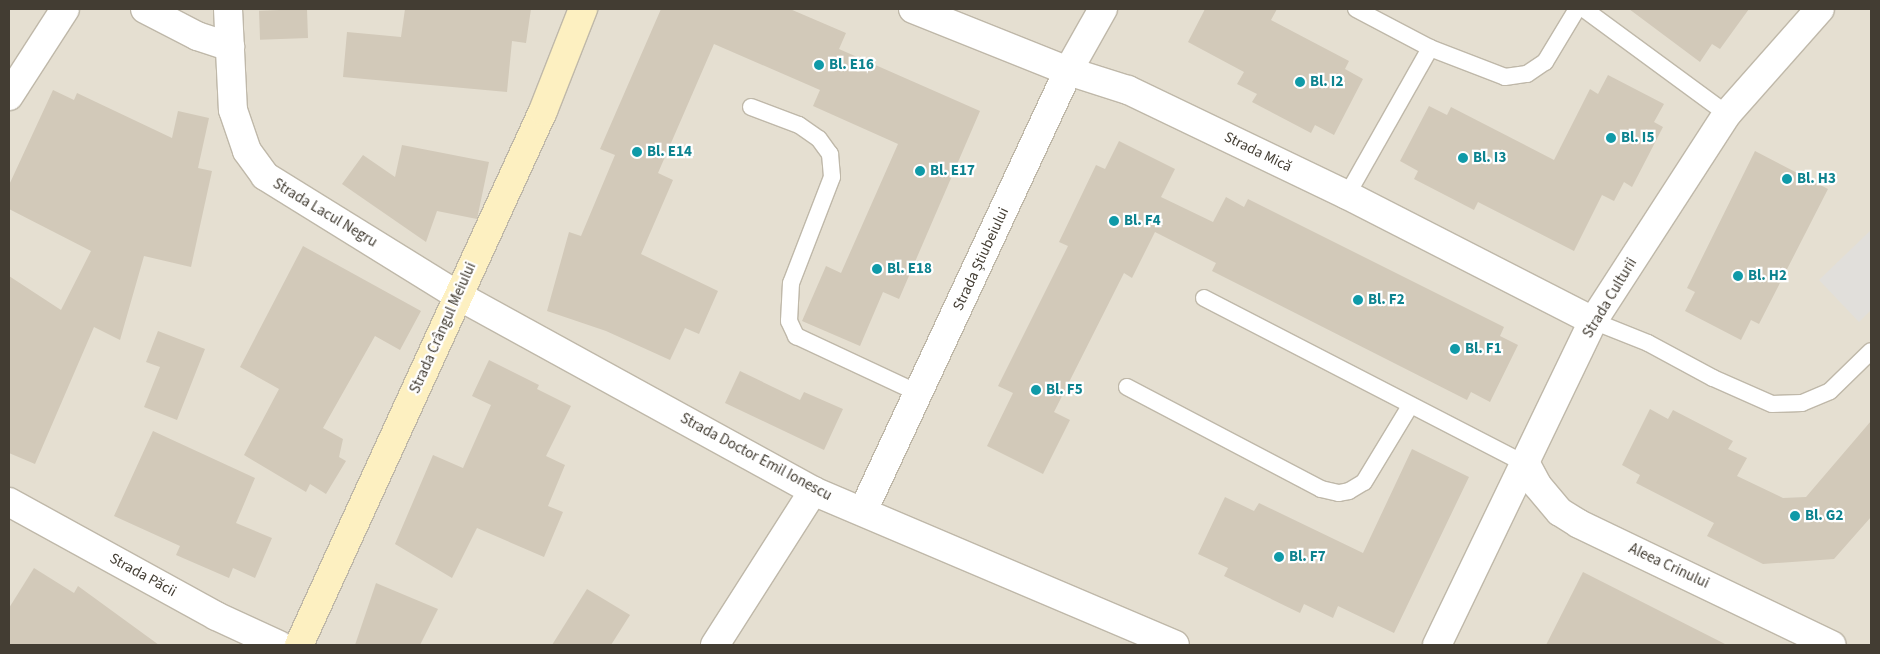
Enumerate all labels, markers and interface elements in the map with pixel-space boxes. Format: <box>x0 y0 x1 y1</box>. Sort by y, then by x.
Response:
place label: Bl. E16 <box>829 56 874 74</box>
marker: Bl. E16 <box>813 59 825 71</box>
place label: Bl. I2 <box>1310 73 1343 91</box>
marker: Bl. I2 <box>1294 76 1306 88</box>
street label: Strada Mică <box>1221 128 1295 176</box>
place label: Bl. I5 <box>1621 129 1654 147</box>
marker: Bl. I5 <box>1605 132 1617 144</box>
place label: Bl. E14 <box>647 143 692 161</box>
marker: Bl. E14 <box>631 146 643 158</box>
place label: Bl. I3 <box>1473 149 1506 167</box>
marker: Bl. I3 <box>1457 152 1469 164</box>
place label: Bl. E17 <box>930 162 975 180</box>
marker: Bl. E17 <box>914 165 926 177</box>
place label: Bl. H3 <box>1797 170 1836 188</box>
marker: Bl. H3 <box>1781 173 1793 185</box>
street label: Strada Lacul Negru <box>270 175 380 251</box>
street label: Strada Știubeiului <box>949 205 1013 313</box>
place label: Bl. F4 <box>1124 212 1161 230</box>
marker: Bl. F4 <box>1108 215 1120 227</box>
street label: Strada Culturii <box>1579 255 1641 341</box>
street label: Strada Crângul Meiului <box>406 260 480 396</box>
place label: Bl. E18 <box>887 260 932 278</box>
marker: Bl. E18 <box>871 263 883 275</box>
place label: Bl. H2 <box>1748 267 1787 285</box>
marker: Bl. H2 <box>1732 270 1744 282</box>
place label: Bl. F2 <box>1368 291 1405 309</box>
marker: Bl. F2 <box>1352 294 1364 306</box>
place label: Bl. F1 <box>1465 340 1502 358</box>
marker: Bl. F1 <box>1449 343 1461 355</box>
place label: Bl. F5 <box>1046 381 1083 399</box>
marker: Bl. F5 <box>1030 384 1042 396</box>
street label: Strada Doctor Emil Ionescu <box>677 409 835 505</box>
place label: Bl. G2 <box>1805 507 1843 525</box>
marker: Bl. G2 <box>1789 510 1801 522</box>
street label: Aleea Crinului <box>1626 540 1712 592</box>
place label: Bl. F7 <box>1289 548 1326 566</box>
street label: Strada Păcii <box>106 549 180 601</box>
marker: Bl. F7 <box>1273 551 1285 563</box>

